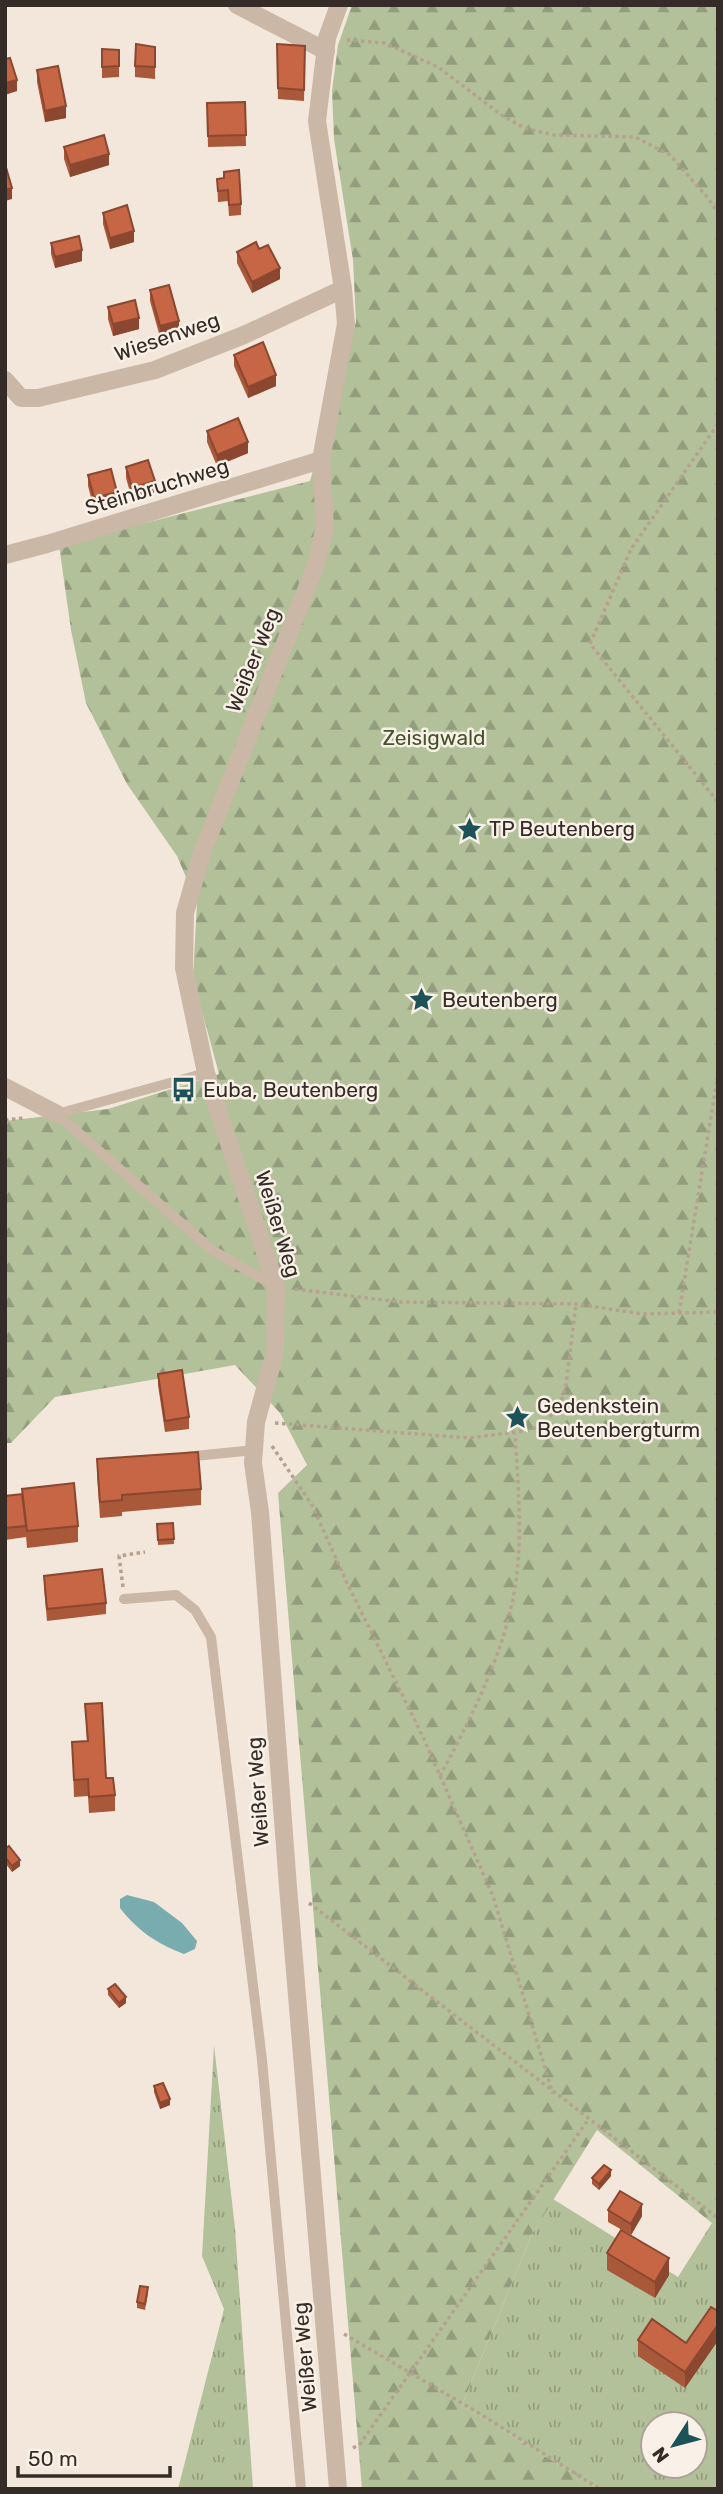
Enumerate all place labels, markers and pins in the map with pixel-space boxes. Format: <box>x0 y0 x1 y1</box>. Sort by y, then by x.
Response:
place icon: TP Beutenberg <box>455 815 483 843</box>
place label: TP Beutenberg <box>489 816 635 841</box>
place icon: Beutenberg <box>408 986 436 1014</box>
place label: Beutenberg <box>442 987 558 1012</box>
bus stop icon: Euba, Beutenberg <box>169 1076 197 1104</box>
place label: Euba, Beutenberg <box>203 1077 378 1102</box>
place label: Gedenkstein Beutenbergturm <box>537 1393 700 1442</box>
place icon: Gedenkstein Beutenbergturm <box>503 1404 531 1432</box>

